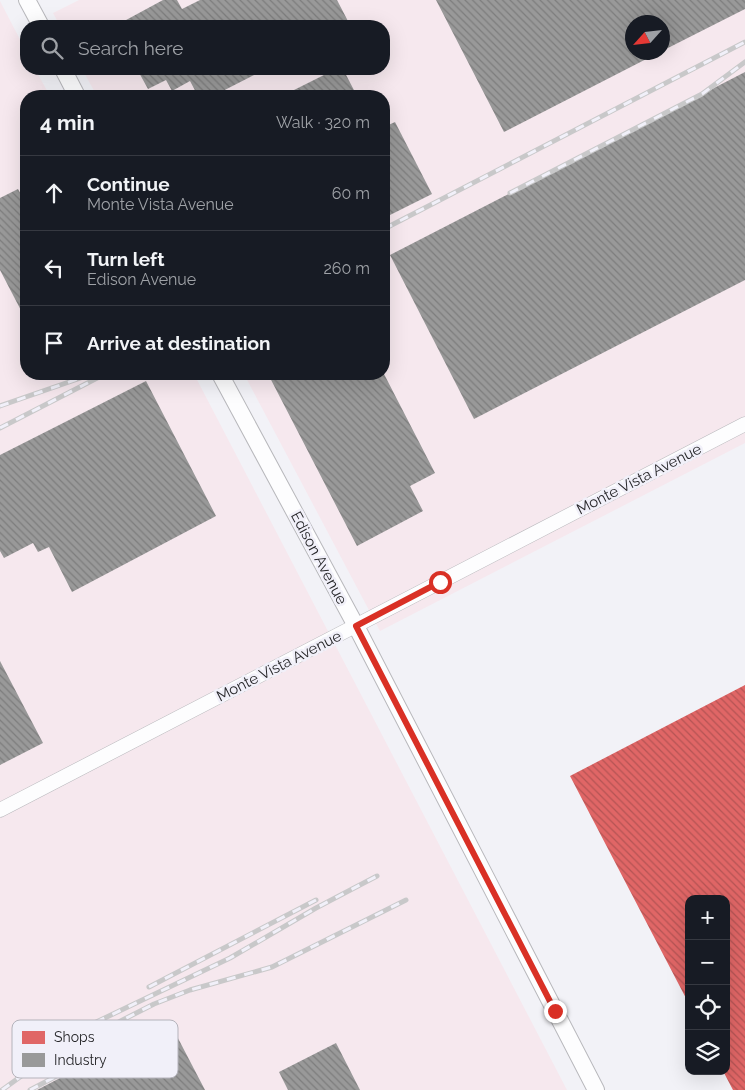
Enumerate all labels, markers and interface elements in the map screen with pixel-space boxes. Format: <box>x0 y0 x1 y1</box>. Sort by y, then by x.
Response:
north arrow <box>625 15 670 60</box>
search box <box>20 20 390 75</box>
icon: search <box>38 34 66 62</box>
text: Search here <box>78 37 184 59</box>
text: 4 min <box>40 110 95 135</box>
text: Walk · 320 m <box>276 113 370 132</box>
text: Continue <box>87 173 170 195</box>
icon: ahead <box>40 179 68 207</box>
text: 60 m <box>332 184 370 203</box>
text: Monte Vista Avenue <box>87 195 234 214</box>
text: Turn left <box>87 248 164 270</box>
icon: left <box>40 254 68 282</box>
text: 260 m <box>323 259 370 278</box>
text: Edison Avenue <box>87 270 196 289</box>
icon: arrive <box>40 329 68 357</box>
text: Arrive at destination <box>87 332 271 354</box>
street label: Monte Vista Avenue <box>574 440 705 518</box>
street label: Edison Avenue <box>287 509 351 608</box>
route start <box>429 571 452 594</box>
street label: Monte Vista Avenue <box>214 627 345 705</box>
map controls <box>685 895 730 1075</box>
button: + <box>685 895 730 940</box>
button: − <box>685 940 730 985</box>
button: locate <box>685 985 730 1030</box>
route end <box>544 1000 567 1023</box>
legend <box>12 1020 178 1078</box>
text: Shops <box>54 1029 95 1045</box>
button: layers <box>685 1030 730 1075</box>
text: Industry <box>54 1052 107 1068</box>

